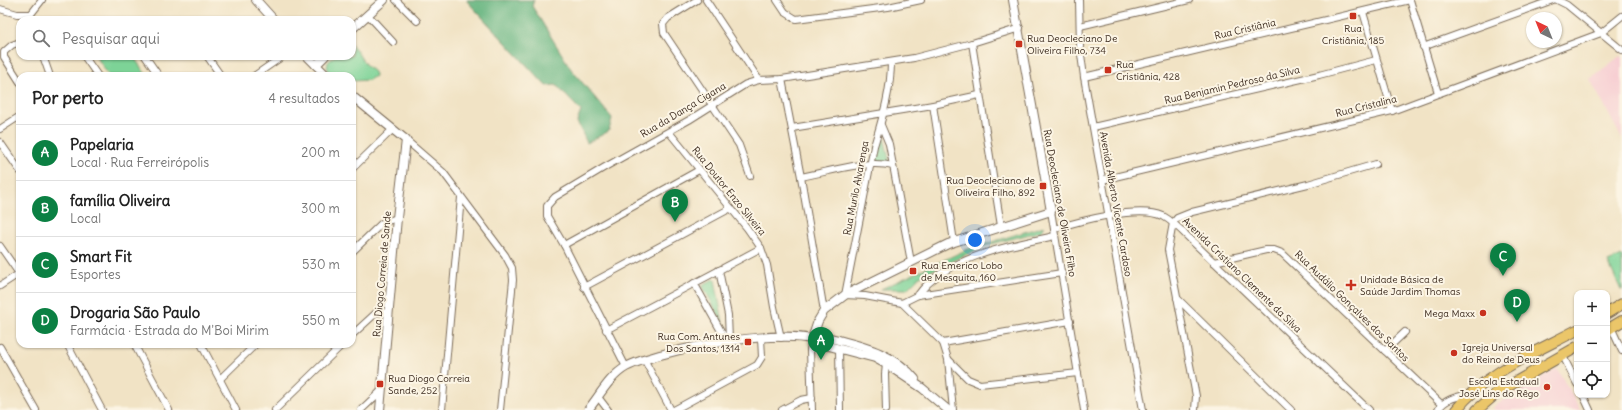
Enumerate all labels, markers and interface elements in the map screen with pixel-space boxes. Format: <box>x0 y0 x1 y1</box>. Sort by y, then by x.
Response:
marker: Rua Cristiânia, 185 <box>1348 11 1358 21</box>
north arrow <box>1526 12 1562 48</box>
search box <box>16 16 356 60</box>
street label: Rua Cristiânia <box>1213 16 1277 42</box>
place label: Rua Cristiânia, 185 <box>1322 22 1384 47</box>
icon: search <box>30 27 52 49</box>
text: Pesquisar aqui <box>62 29 160 48</box>
place label: Rua Deocleciano De Oliveira Filho, 734 <box>1027 32 1117 57</box>
marker: Rua Deocleciano De Oliveira Filho, 734 <box>1014 39 1024 49</box>
place label: Rua Cristiânia, 428 <box>1116 58 1180 83</box>
street label: Rua Benjamin Pedroso da Silva <box>1163 63 1301 107</box>
marker: Rua Cristiânia, 428 <box>1103 65 1113 75</box>
street label: Rua da Dança Cigana <box>638 79 728 141</box>
text: Por perto <box>32 87 103 109</box>
text: 4 resultados <box>268 90 340 107</box>
street label: Rua Cristalina <box>1334 92 1398 120</box>
street label: Rua Deocleciano de Oliveira Filho <box>1041 128 1079 278</box>
street label: Avenida Alberto Vicente Cardoso <box>1097 130 1135 278</box>
text: Papelaria <box>70 135 134 154</box>
street label: Rua Murilo Alvarenga <box>840 139 872 236</box>
text: A <box>41 144 49 161</box>
text: 200 m <box>301 144 340 161</box>
street label: Rua Doutor Enzo Silveira <box>689 144 769 238</box>
text: Local · Rua Ferreirópolis <box>70 154 209 171</box>
place label: Rua Deocleciano de Oliveira Filho, 892 <box>946 174 1036 199</box>
marker: Rua Deocleciano de Oliveira Filho, 892 <box>1038 181 1048 191</box>
pin: B <box>662 189 688 222</box>
text: família Oliveira <box>70 191 170 210</box>
text: B <box>41 200 49 217</box>
text: 300 m <box>301 200 340 217</box>
text: Local <box>70 210 101 227</box>
street label: Rua Diogo Correia de Sande <box>370 211 394 337</box>
street label: Avenida Cristiano Clemente da Silva <box>1180 214 1305 336</box>
your location <box>965 230 985 250</box>
pin: C <box>1490 243 1516 276</box>
text: Smart Fit <box>70 247 132 266</box>
street label: Rua Audálio Gonçalves dos Santos <box>1292 248 1412 365</box>
text: C <box>41 256 49 273</box>
text: 530 m <box>302 256 340 273</box>
place label: Rua Emerico Lobo de Mesquita, 160 <box>921 259 1003 284</box>
text: Esportes <box>70 266 121 283</box>
marker: Rua Emerico Lobo de Mesquita, 160 <box>908 266 918 276</box>
place label: Unidade Básica de Saúde Jardim Thomas <box>1360 273 1461 298</box>
marker: Unidade Básica de Saúde Jardim Thomas <box>1345 279 1357 291</box>
pin: D <box>1504 289 1530 322</box>
map controls <box>1574 290 1610 398</box>
button: + <box>1574 290 1610 326</box>
text: Drogaria São Paulo <box>70 303 200 322</box>
place label: Mega Maxx <box>1424 307 1475 320</box>
marker: Mega Maxx <box>1478 308 1488 318</box>
text: D <box>40 312 50 329</box>
text: 550 m <box>302 312 340 329</box>
text: Farmácia · Estrada do M'Boi Mirim <box>70 322 269 339</box>
button: − <box>1574 326 1610 362</box>
pin: A <box>808 327 834 360</box>
place label: Rua Com. Antunes Dos Santos, 1314 <box>657 330 740 355</box>
marker: Rua Com. Antunes Dos Santos, 1314 <box>743 337 753 347</box>
place label: Igreja Universal do Reino de Deus <box>1462 341 1540 366</box>
marker: Igreja Universal do Reino de Deus <box>1449 348 1459 358</box>
button: locate <box>1574 362 1610 398</box>
place label: Rua Diogo Correia Sande, 252 <box>388 372 470 397</box>
place label: Escola Estadual José Lins do Rêgo <box>1459 375 1539 400</box>
marker: Rua Diogo Correia Sande, 252 <box>375 379 385 389</box>
marker: Escola Estadual José Lins do Rêgo <box>1542 382 1552 392</box>

